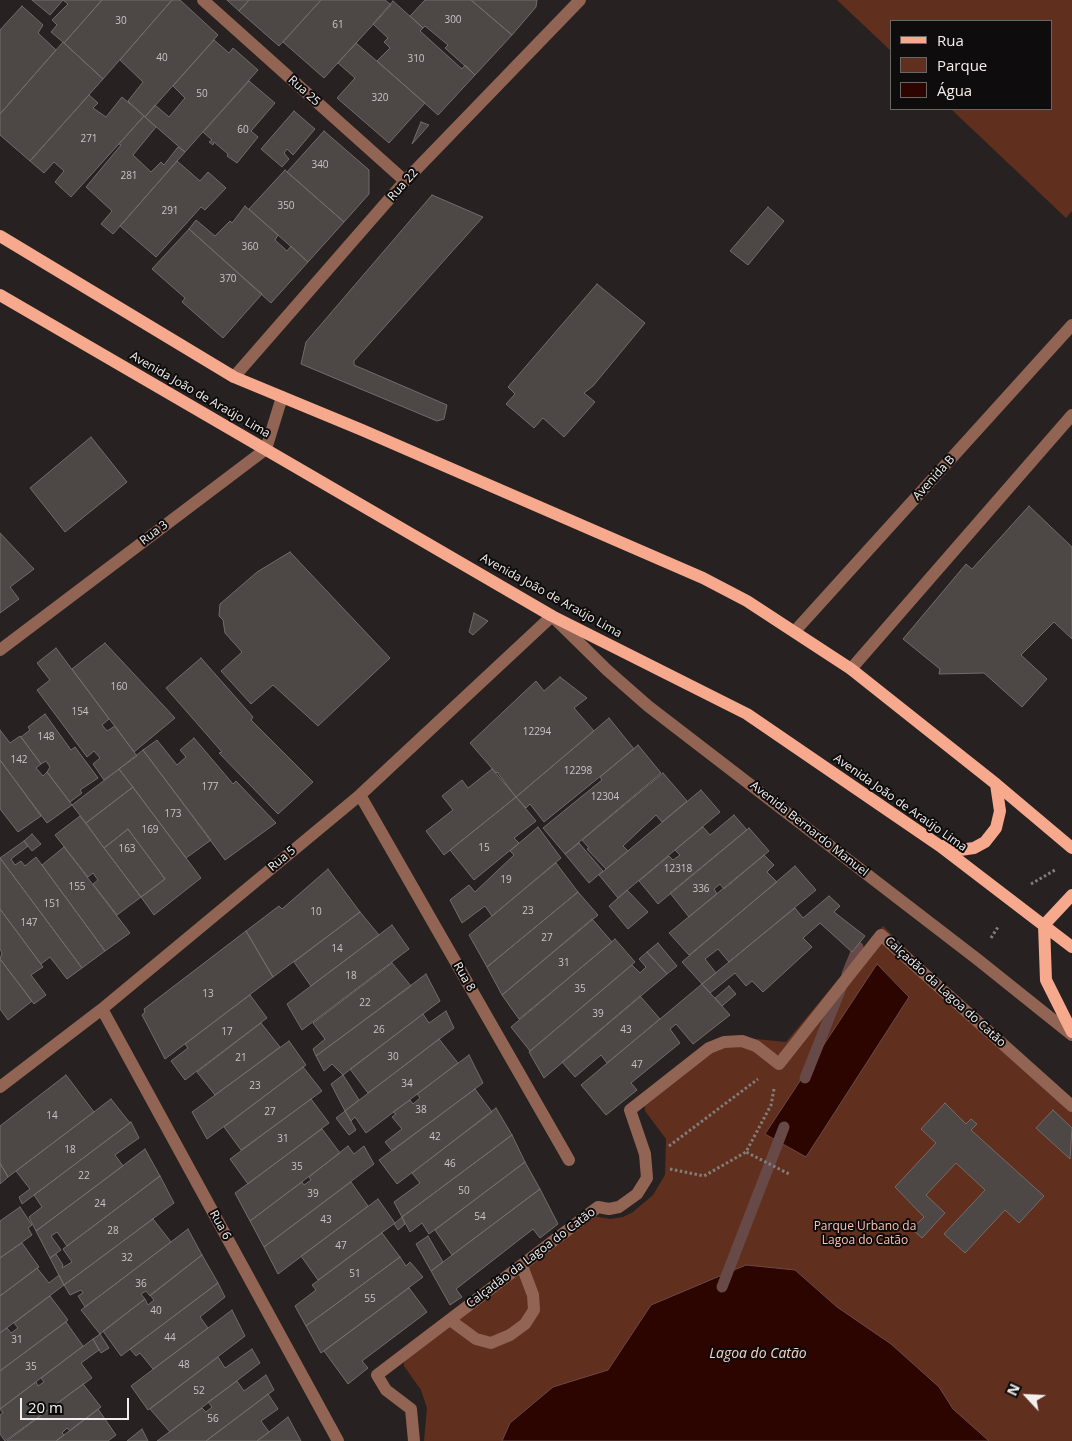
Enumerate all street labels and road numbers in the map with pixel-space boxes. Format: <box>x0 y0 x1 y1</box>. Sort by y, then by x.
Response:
street label: Rua 25 <box>285 73 323 109</box>
street label: Rua 22 <box>385 166 421 204</box>
street label: Avenida João de Araújo Lima <box>127 349 273 441</box>
street label: Avenida B <box>910 453 958 503</box>
street label: Rua 3 <box>137 518 171 548</box>
street label: Avenida João de Araújo Lima <box>478 551 624 641</box>
street label: Avenida João de Araújo Lima <box>831 751 969 855</box>
street label: Avenida Bernardo Manuel <box>747 778 871 880</box>
street label: Rua 5 <box>265 843 299 875</box>
street label: Calçadão da Lagoa do Catão <box>882 934 1008 1050</box>
street label: Rua 8 <box>450 960 478 994</box>
street label: Calçadão da Lagoa do Catão <box>464 1205 598 1311</box>
street label: Rua 6 <box>206 1208 234 1242</box>

